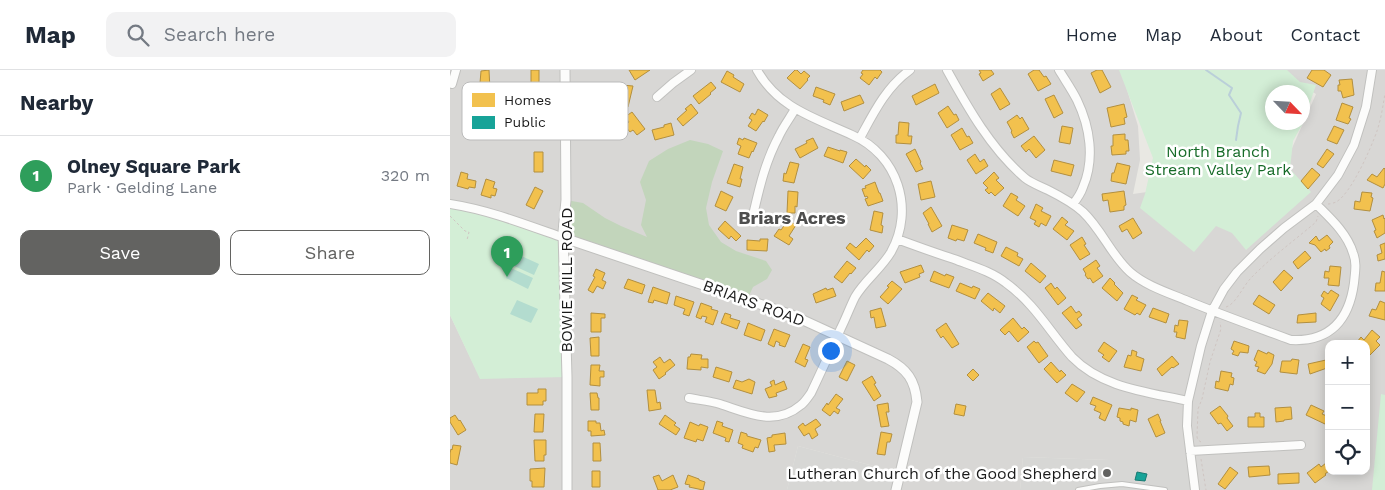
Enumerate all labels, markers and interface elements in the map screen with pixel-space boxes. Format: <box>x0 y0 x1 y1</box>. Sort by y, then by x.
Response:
search box <box>106 12 456 57</box>
text: Map <box>25 21 76 49</box>
icon: search <box>124 21 152 49</box>
text: Search here <box>164 23 275 46</box>
text: Home <box>1066 24 1117 45</box>
text: Map <box>1145 24 1182 45</box>
text: About <box>1210 24 1262 45</box>
text: Contact <box>1290 24 1360 45</box>
legend <box>462 82 628 140</box>
north arrow <box>1265 85 1310 130</box>
text: Nearby <box>20 90 93 115</box>
text: Homes <box>504 92 551 108</box>
text: Public <box>504 114 546 130</box>
park label: North Branch Stream Valley Park <box>1145 142 1291 179</box>
text: Olney Square Park <box>67 155 240 178</box>
text: 1 <box>33 166 39 185</box>
text: 320 m <box>381 166 430 185</box>
text: Park · Gelding Lane <box>67 178 217 197</box>
district label: Briars Acres <box>738 207 846 228</box>
street label: BOWIE MILL ROAD <box>557 208 576 352</box>
button: Save <box>20 230 220 275</box>
button: Share <box>230 230 430 275</box>
pin: 1 <box>491 236 523 277</box>
street label: BRIARS ROAD <box>700 276 808 330</box>
your location <box>818 338 844 364</box>
map controls <box>1325 340 1370 475</box>
button: + <box>1325 340 1370 385</box>
button: − <box>1325 385 1370 430</box>
button: locate <box>1325 430 1370 475</box>
place label: Lutheran Church of the Good Shepherd <box>787 464 1097 483</box>
marker: Lutheran Church of the Good Shepherd <box>1101 467 1113 479</box>

